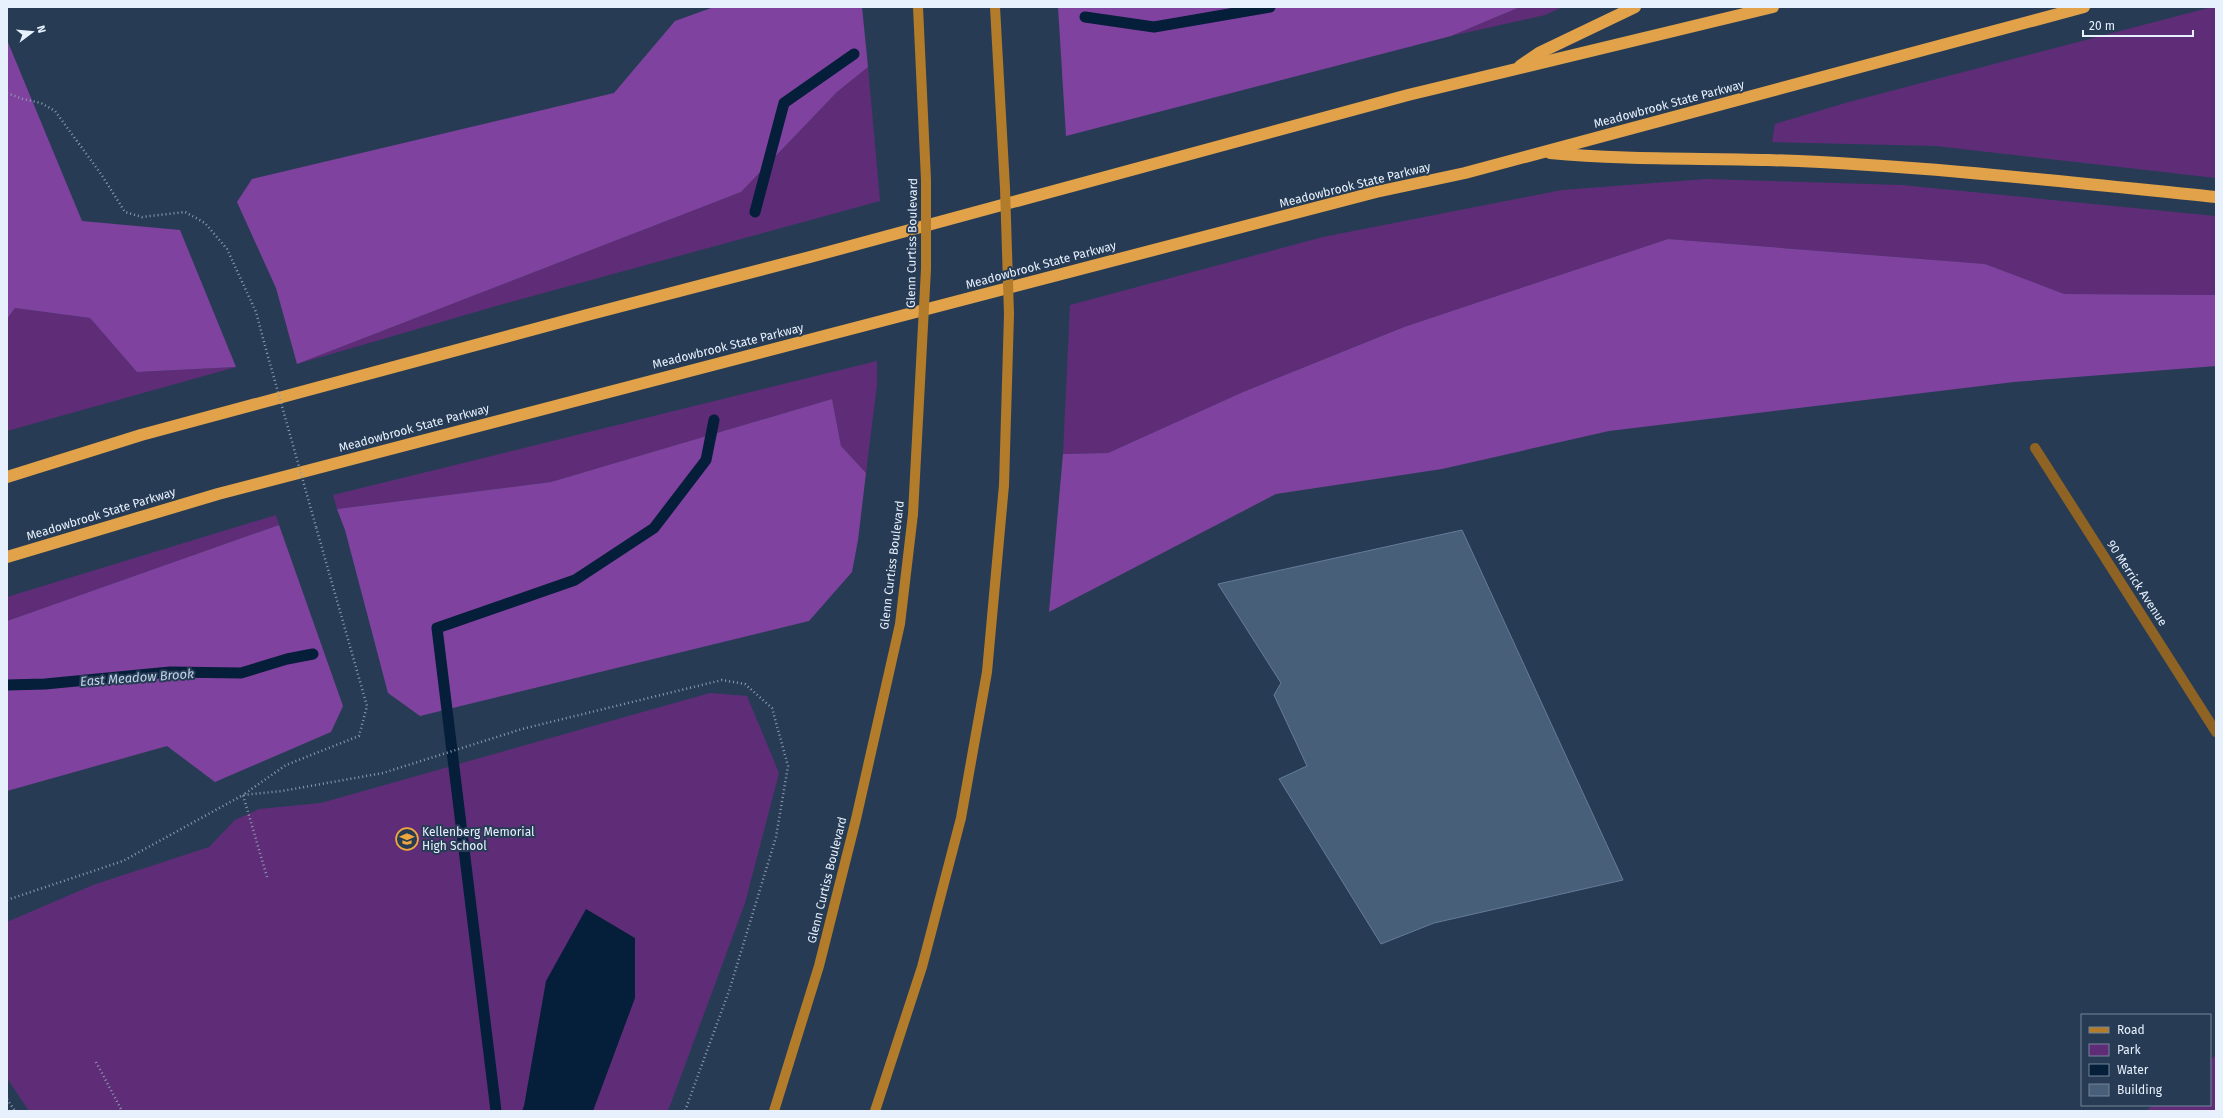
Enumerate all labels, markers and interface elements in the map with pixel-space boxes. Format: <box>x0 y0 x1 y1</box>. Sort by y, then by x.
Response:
north arrow <box>12 12 52 52</box>
scale bar <box>2083 12 2193 38</box>
text: 20 m <box>2089 19 2115 33</box>
text: N <box>34 24 48 35</box>
street label: Meadowbrook State Parkway <box>1592 77 1746 131</box>
street label: Meadowbrook State Parkway <box>1278 159 1432 211</box>
street label: Glenn Curtiss Boulevard <box>904 178 920 308</box>
street label: Meadowbrook State Parkway <box>964 238 1118 292</box>
street label: Meadowbrook State Parkway <box>651 320 805 372</box>
street label: Meadowbrook State Parkway <box>337 401 491 455</box>
street label: Meadowbrook State Parkway <box>25 485 177 543</box>
street label: Glenn Curtiss Boulevard <box>877 500 907 630</box>
street label: 90 Merrick Avenue <box>2104 537 2170 629</box>
water label: East Meadow Brook <box>79 666 195 689</box>
street label: Glenn Curtiss Boulevard <box>805 815 849 945</box>
place label: Kellenberg Memorial High School <box>422 825 535 853</box>
school or university icon: Kellenberg Memorial High School <box>394 826 420 852</box>
legend <box>2081 1014 2211 1106</box>
text: Road <box>2117 1023 2145 1037</box>
text: Park <box>2117 1043 2141 1057</box>
text: Water <box>2117 1063 2149 1077</box>
text: Building <box>2117 1083 2163 1097</box>

